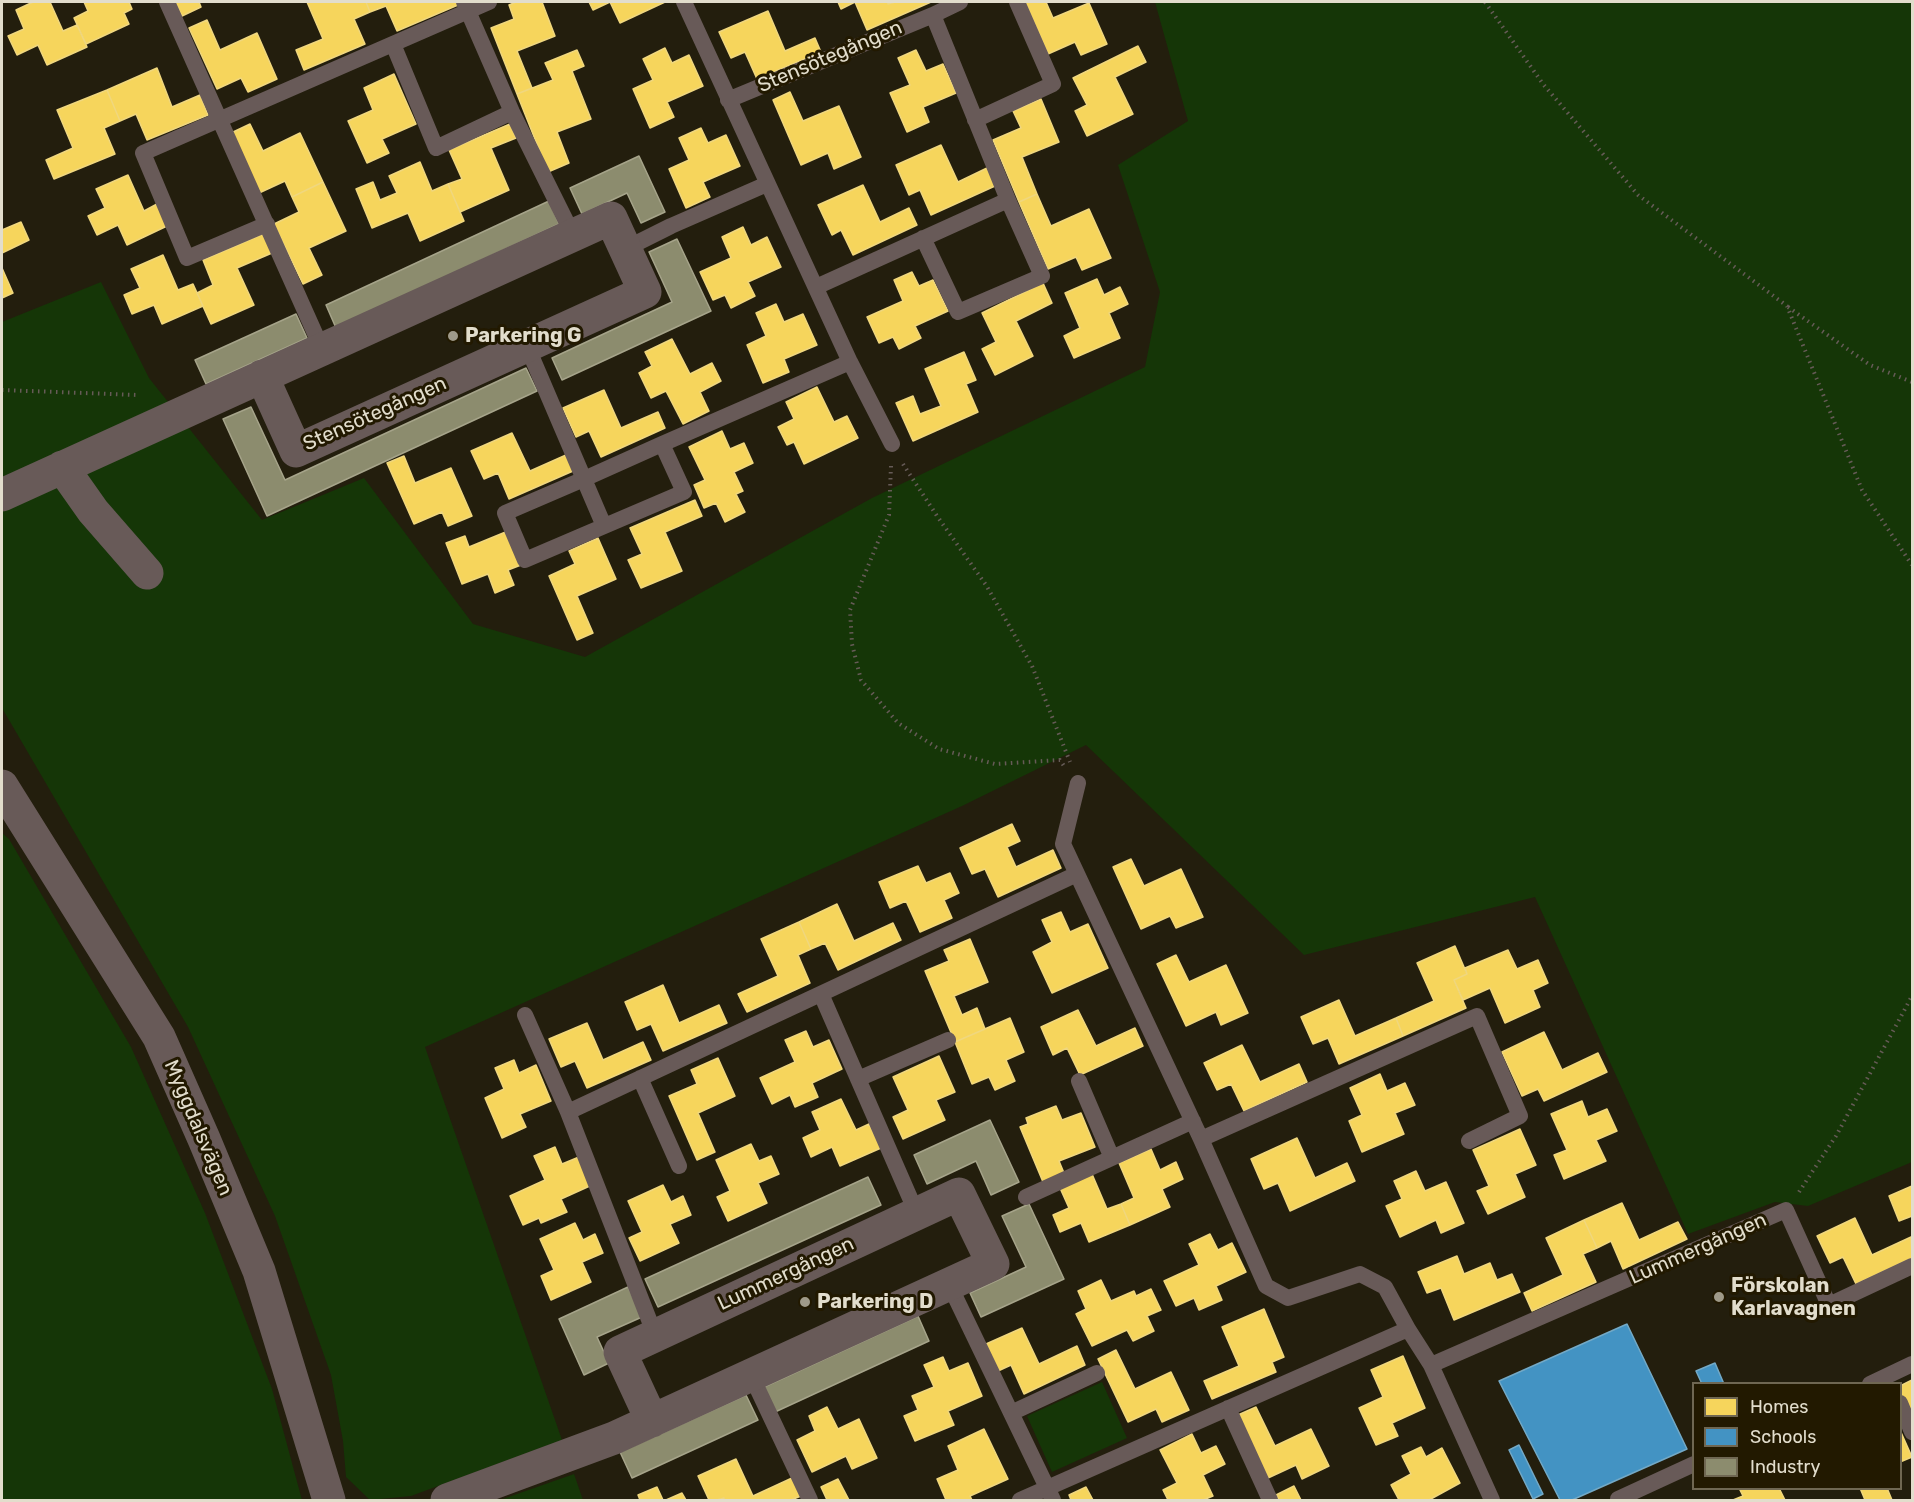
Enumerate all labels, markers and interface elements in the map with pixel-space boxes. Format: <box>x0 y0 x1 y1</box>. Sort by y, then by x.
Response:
street label: Stensötegången <box>754 16 906 98</box>
place label: Parkering G <box>465 324 581 348</box>
marker: Parkering G <box>446 329 460 343</box>
street label: Stensötegången <box>300 372 450 456</box>
street label: Myggdalsvägen <box>159 1057 237 1199</box>
street label: Lummergången <box>1626 1208 1770 1290</box>
street label: Lummergången <box>714 1232 858 1316</box>
place label: Förskolan Karlavagnen <box>1731 1274 1856 1321</box>
place label: Parkering D <box>817 1290 933 1314</box>
marker: Förskolan Karlavagnen <box>1712 1290 1726 1304</box>
marker: Parkering D <box>798 1295 812 1309</box>
legend <box>1692 1382 1902 1490</box>
text: Homes <box>1750 1396 1808 1418</box>
text: Schools <box>1750 1426 1816 1448</box>
text: Industry <box>1750 1456 1820 1478</box>

